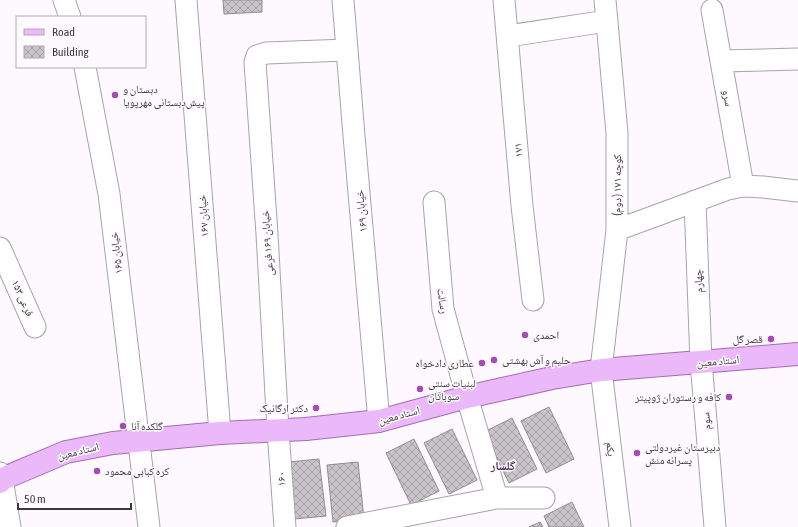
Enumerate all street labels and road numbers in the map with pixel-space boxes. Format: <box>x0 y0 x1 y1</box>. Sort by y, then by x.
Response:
street label: سرو <box>721 89 735 107</box>
street label: ۱۷۱ <box>511 142 525 158</box>
street label: کوچه ۱۷۱ ( دوم) <box>611 154 624 216</box>
street label: خیابان ۱۶۹ <box>353 189 370 233</box>
street label: خیابان ۱۶۷ <box>196 194 211 238</box>
street label: خیابان ۱۶۹ فرعی <box>259 210 276 276</box>
street label: خیابان ۱۶۵ <box>107 231 126 275</box>
street label: چهارم <box>692 269 705 293</box>
street label: ۱۵۳ فرعی <box>9 278 36 319</box>
street label: رسالت <box>435 287 451 315</box>
street label: استاد معین <box>696 353 740 370</box>
street label: استاد معین <box>377 404 421 427</box>
street label: سوم <box>699 412 714 430</box>
street label: استاد معین <box>56 440 100 463</box>
street label: یکم <box>602 441 618 458</box>
street label: ۱۶۰ <box>274 471 288 487</box>

